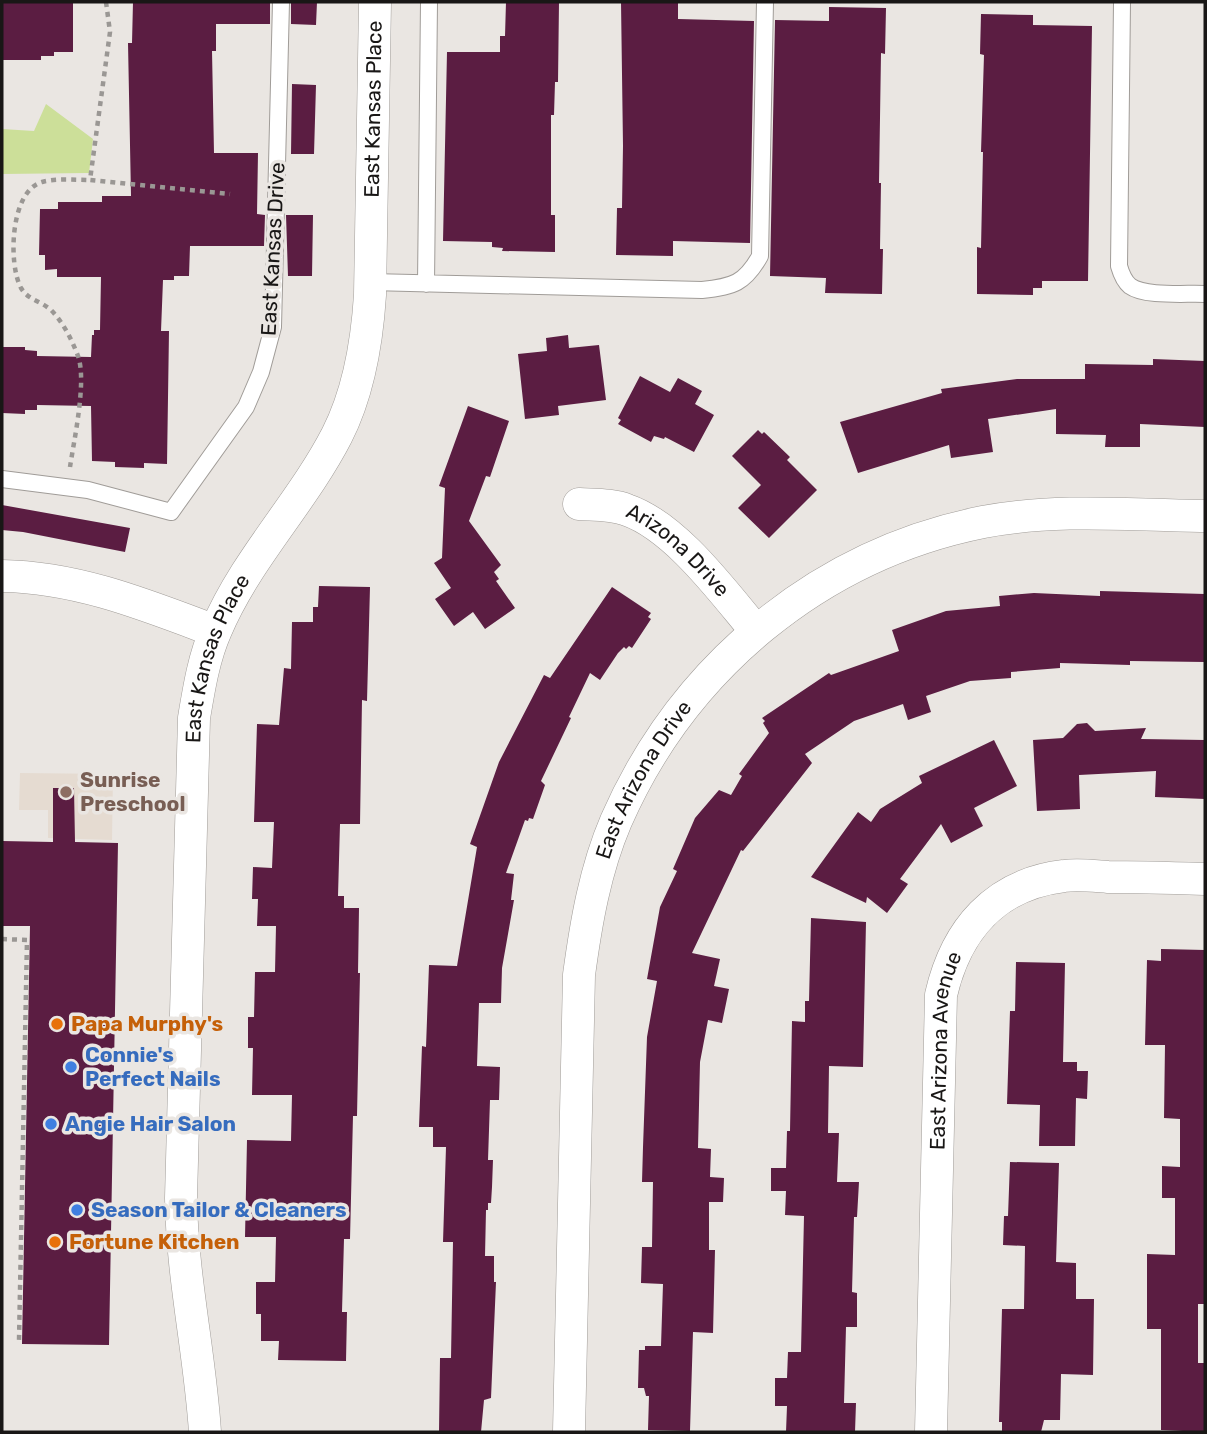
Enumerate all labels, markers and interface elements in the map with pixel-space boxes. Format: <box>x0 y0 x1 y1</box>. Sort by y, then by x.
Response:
street label: East Kansas Place <box>359 20 387 198</box>
street label: East Kansas Drive <box>255 162 290 336</box>
street label: Arizona Drive <box>623 498 735 601</box>
street label: East Kansas Place <box>180 569 255 743</box>
street label: East Arizona Drive <box>590 695 696 862</box>
place label: Sunrise Preschool <box>80 767 185 816</box>
marker: Sunrise Preschool <box>58 784 74 800</box>
street label: East Arizona Avenue <box>924 947 967 1150</box>
place label: Papa Murphy's <box>71 1011 223 1036</box>
marker: Papa Murphy's <box>49 1016 65 1032</box>
place label: Connie's Perfect Nails <box>85 1042 221 1091</box>
marker: Connie's Perfect Nails <box>63 1059 79 1075</box>
place label: Angie Hair Salon <box>65 1111 236 1136</box>
marker: Angie Hair Salon <box>43 1116 59 1132</box>
place label: Season Tailor & Cleaners <box>91 1197 347 1222</box>
marker: Season Tailor & Cleaners <box>69 1202 85 1218</box>
place label: Fortune Kitchen <box>69 1229 240 1254</box>
marker: Fortune Kitchen <box>47 1234 63 1250</box>

